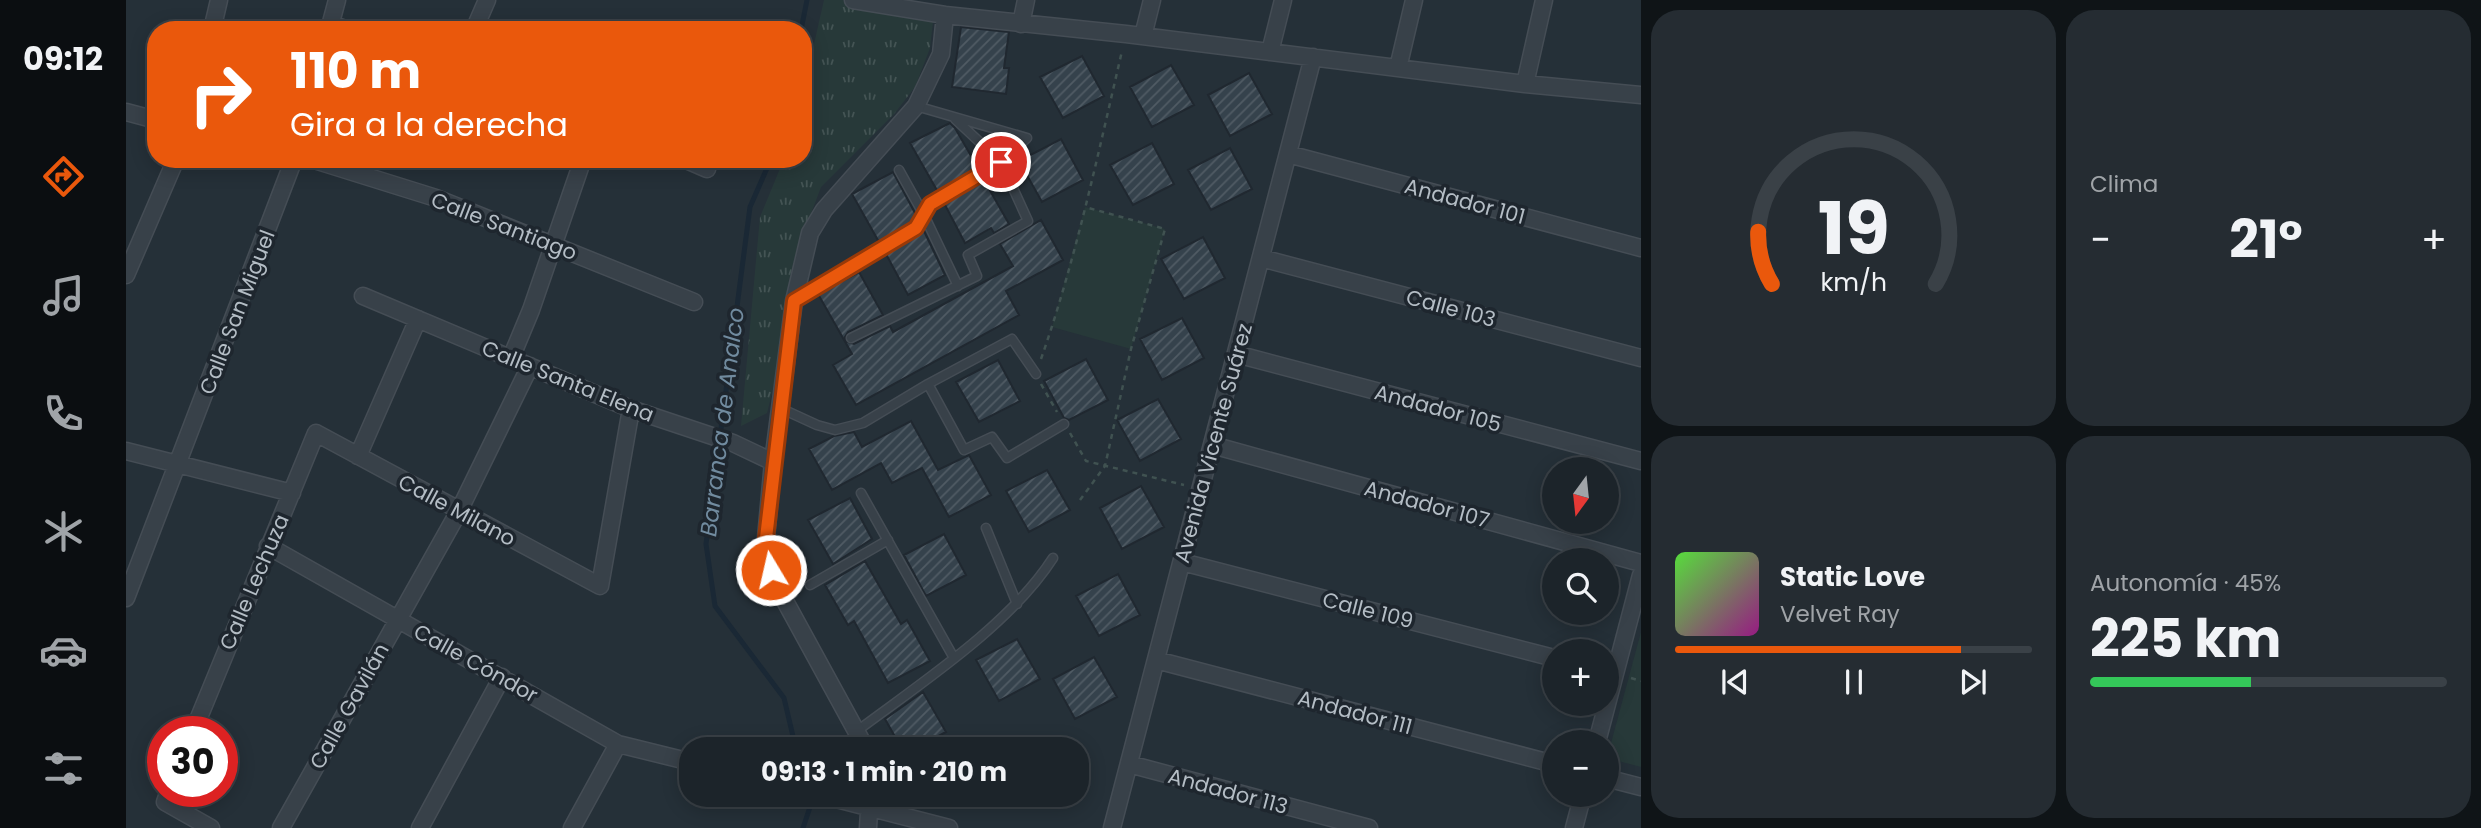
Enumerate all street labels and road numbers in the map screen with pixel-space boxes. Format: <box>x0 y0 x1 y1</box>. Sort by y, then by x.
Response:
street label: Andador 101 <box>1402 171 1528 231</box>
street label: Calle Santiago <box>427 185 581 267</box>
street label: Calle San Miguel <box>192 226 282 398</box>
street label: Calle 103 <box>1403 282 1499 334</box>
street label: Avenida Vicente Suárez <box>1167 320 1259 566</box>
street label: Calle Santa Elena <box>478 333 658 429</box>
street label: Andador 105 <box>1371 377 1505 439</box>
street label: Calle Milano <box>393 467 521 553</box>
street label: Andador 107 <box>1361 473 1493 535</box>
street label: Calle Lechuza <box>212 510 296 654</box>
street label: Calle 109 <box>1320 585 1416 635</box>
street label: Calle Cóndor <box>409 617 543 709</box>
street label: Calle Gavilán <box>302 638 396 774</box>
street label: Andador 111 <box>1295 683 1415 741</box>
street label: Andador 113 <box>1165 761 1291 821</box>

